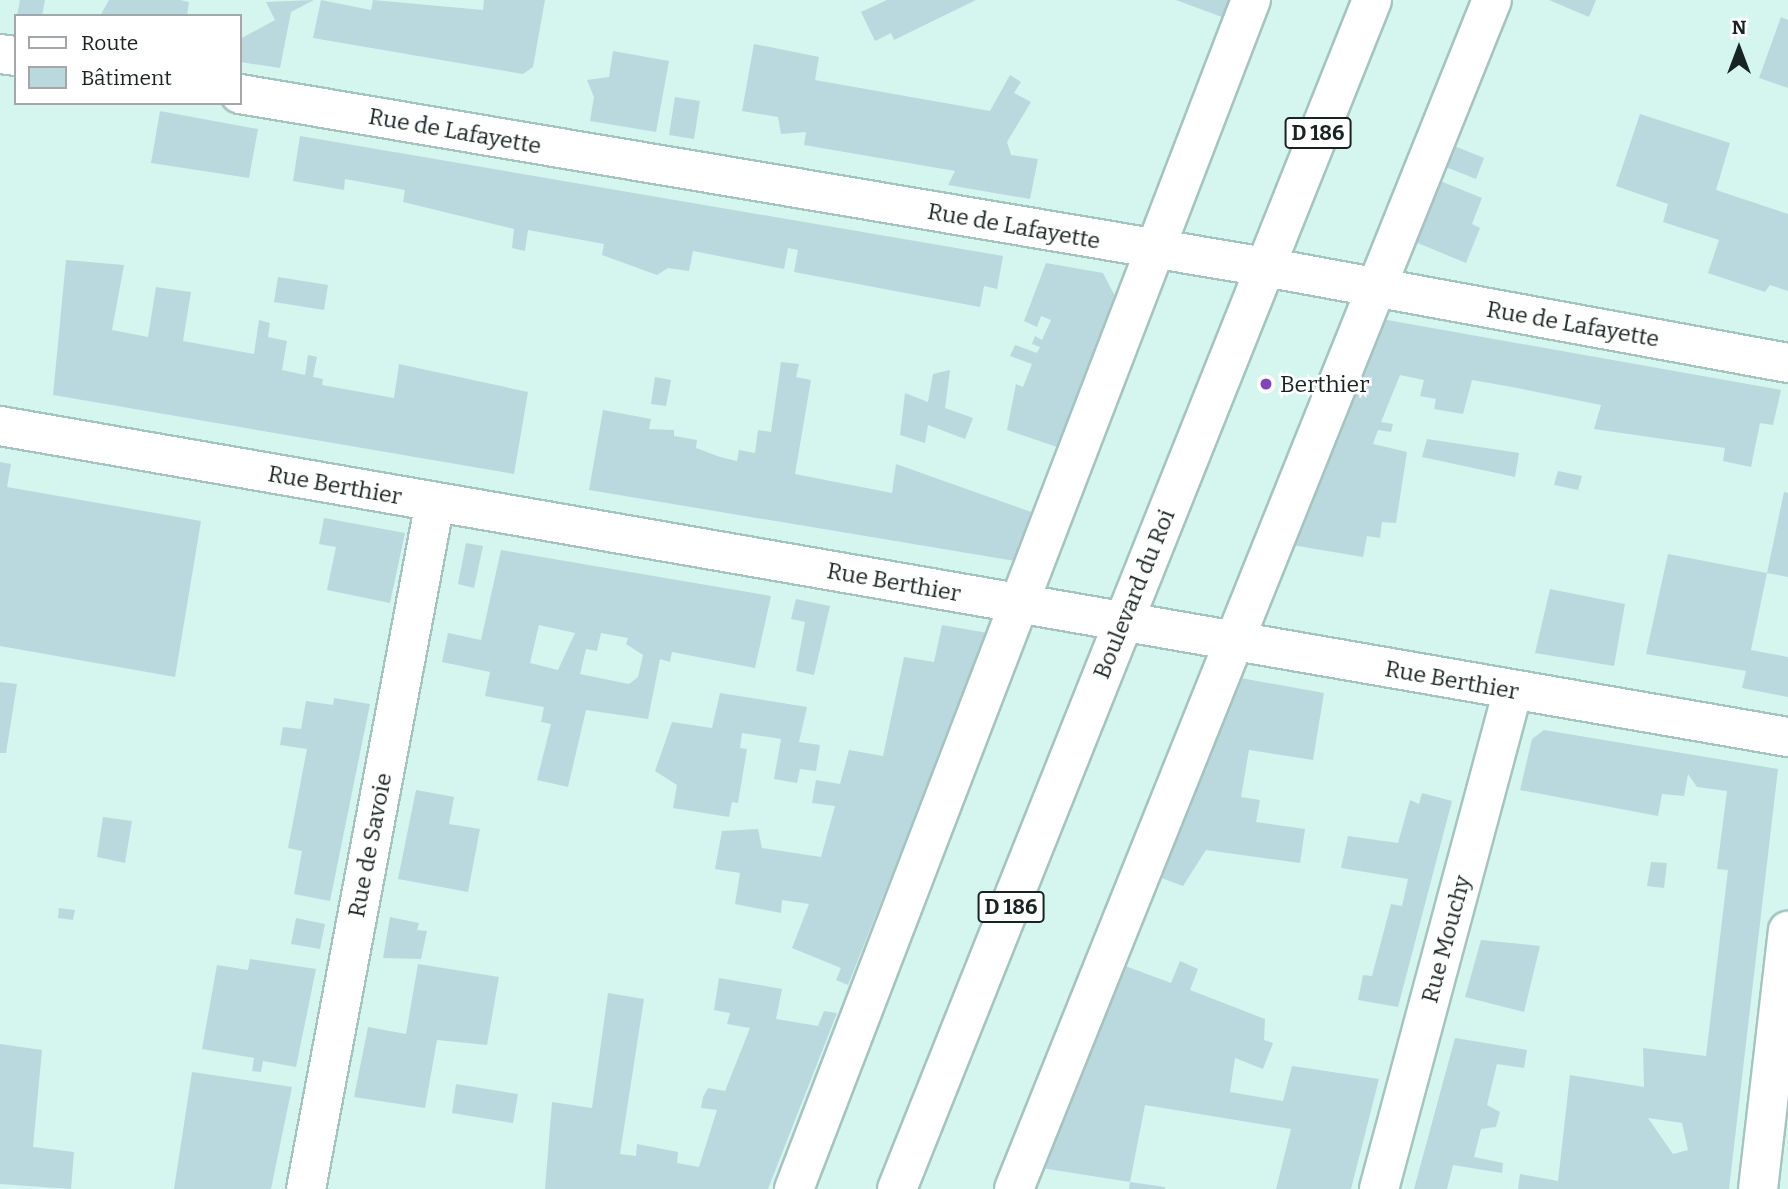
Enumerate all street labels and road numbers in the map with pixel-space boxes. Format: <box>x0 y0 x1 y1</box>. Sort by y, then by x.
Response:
street label: Rue de Lafayette <box>366 102 544 160</box>
road number: D 186 <box>1283 116 1353 150</box>
street label: Rue de Lafayette <box>925 197 1103 255</box>
street label: Rue de Lafayette <box>1484 295 1662 353</box>
street label: Rue Berthier <box>266 460 404 510</box>
street label: Boulevard du Roi <box>1087 505 1181 683</box>
street label: Rue Berthier <box>825 557 963 607</box>
street label: Rue Berthier <box>1383 655 1521 705</box>
street label: Rue de Savoie <box>342 770 398 920</box>
street label: Rue Mouchy <box>1416 872 1476 1006</box>
road number: D 186 <box>976 890 1046 925</box>

